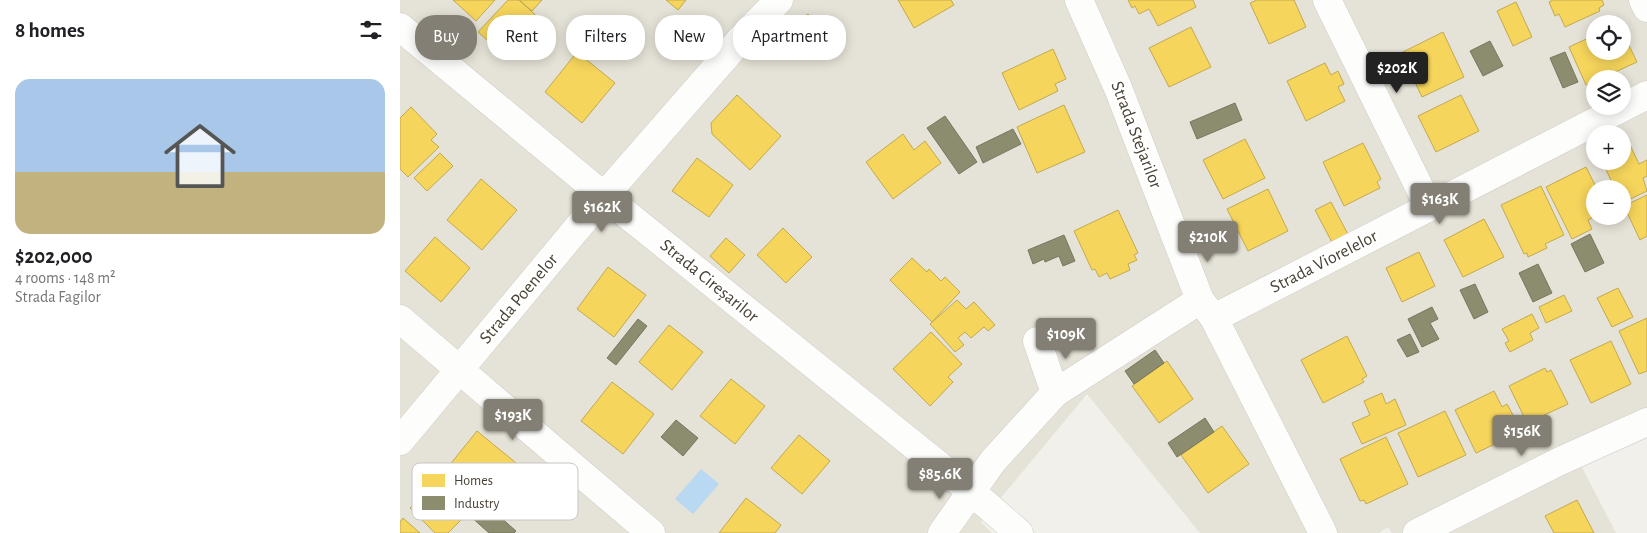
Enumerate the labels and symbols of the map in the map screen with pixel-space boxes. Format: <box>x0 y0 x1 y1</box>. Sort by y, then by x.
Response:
pin: $202K <box>1362 52 1432 94</box>
street label: Strada Stejarilor <box>1107 79 1165 191</box>
pin: $163K <box>1405 182 1475 225</box>
pin: $162K <box>567 190 637 233</box>
pin: $210K <box>1173 220 1243 263</box>
street label: Strada Viorelelor <box>1267 227 1381 297</box>
street label: Strada Cireșarilor <box>656 236 762 327</box>
street label: Strada Poenelor <box>476 251 562 347</box>
pin: $109K <box>1031 318 1101 360</box>
pin: $193K <box>478 398 548 441</box>
pin: $156K <box>1487 414 1557 457</box>
pin: $85.6K <box>899 458 981 500</box>
legend <box>412 463 578 520</box>
text: Homes <box>454 474 493 488</box>
text: Industry <box>454 497 500 511</box>

